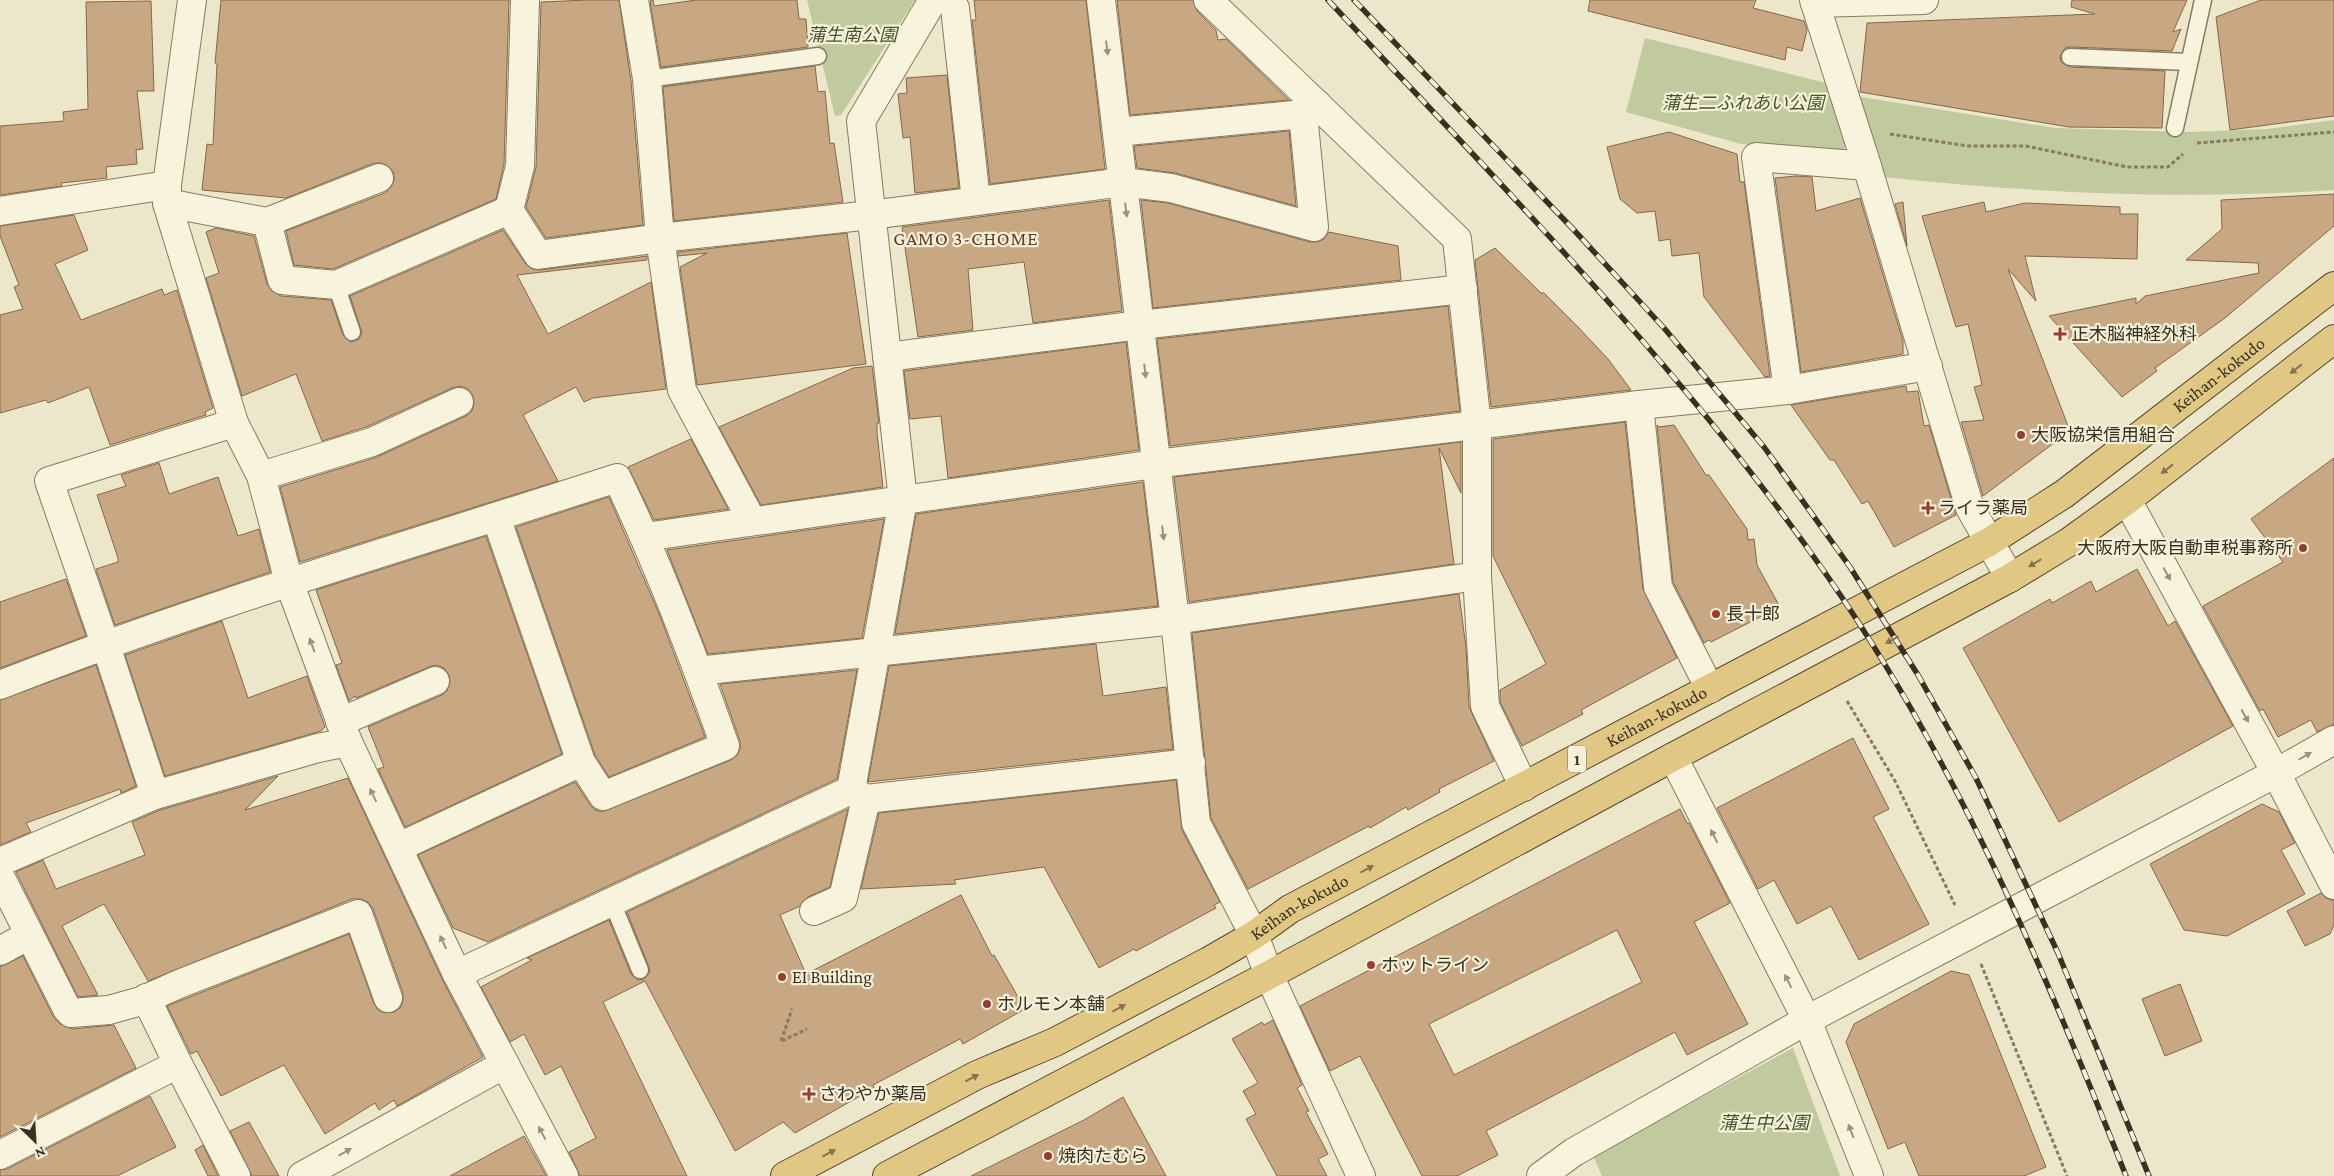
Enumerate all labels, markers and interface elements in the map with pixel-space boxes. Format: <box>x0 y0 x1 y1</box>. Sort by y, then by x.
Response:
park label: 蒲生南公園 <box>807 25 900 45</box>
one-way arrow <box>1103 41 1111 57</box>
park label: 蒲生二ふれあい公園 <box>1662 93 1827 113</box>
one-way arrow <box>1122 202 1130 218</box>
district label: GAMO 3-CHOME <box>893 228 1039 249</box>
place label: 正木脳神経外科 <box>2071 324 2197 344</box>
marker: 正木脳神経外科 <box>2053 327 2067 341</box>
street label: Keihan-kokudo <box>2169 333 2269 416</box>
one-way arrow <box>1141 363 1149 379</box>
one-way arrow <box>2289 364 2302 375</box>
place label: 大阪協栄信用組合 <box>2031 425 2175 445</box>
marker: 大阪協栄信用組合 <box>2015 429 2027 441</box>
one-way arrow <box>2160 464 2174 474</box>
place label: ライラ薬局 <box>1938 498 2028 518</box>
marker: ライラ薬局 <box>1922 502 1934 514</box>
one-way arrow <box>1159 525 1167 541</box>
place label: 大阪府大阪自動車税事務所 <box>2077 538 2293 558</box>
marker: 大阪府大阪自動車税事務所 <box>2297 542 2309 554</box>
one-way arrow <box>2028 559 2041 568</box>
one-way arrow <box>2163 567 2172 580</box>
place label: 長十郎 <box>1726 604 1780 624</box>
marker: 長十郎 <box>1710 608 1722 620</box>
one-way arrow <box>1885 636 1899 645</box>
one-way arrow <box>308 637 316 652</box>
street label: Keihan-kokudo <box>1603 682 1710 751</box>
one-way arrow <box>2241 710 2250 723</box>
road number: 1 <box>1568 746 1586 772</box>
one-way arrow <box>2298 752 2312 761</box>
one-way arrow <box>369 788 377 802</box>
one-way arrow <box>1710 829 1718 843</box>
one-way arrow <box>1360 865 1374 873</box>
street label: Keihan-kokudo <box>1246 870 1352 944</box>
one-way arrow <box>438 935 446 949</box>
place label: ホットライン <box>1381 955 1489 975</box>
marker: ホットライン <box>1365 959 1377 971</box>
place label: EI Building <box>792 967 872 987</box>
marker: EI Building <box>776 971 788 983</box>
one-way arrow <box>1784 974 1792 988</box>
place label: ホルモン本舗 <box>997 994 1105 1014</box>
marker: ホルモン本舗 <box>981 998 993 1010</box>
one-way arrow <box>1112 1004 1126 1012</box>
one-way arrow <box>965 1074 980 1082</box>
place label: さわやか薬局 <box>819 1084 927 1104</box>
marker: さわやか薬局 <box>803 1088 815 1100</box>
park label: 蒲生中公園 <box>1719 1113 1812 1133</box>
north arrow <box>10 1116 60 1166</box>
one-way arrow <box>1847 1123 1854 1138</box>
one-way arrow <box>538 1126 546 1140</box>
text: N <box>32 1144 48 1162</box>
place label: 焼肉たむら <box>1058 1146 1148 1166</box>
one-way arrow <box>338 1148 352 1157</box>
one-way arrow <box>821 1149 836 1157</box>
marker: 焼肉たむら <box>1042 1150 1054 1162</box>

